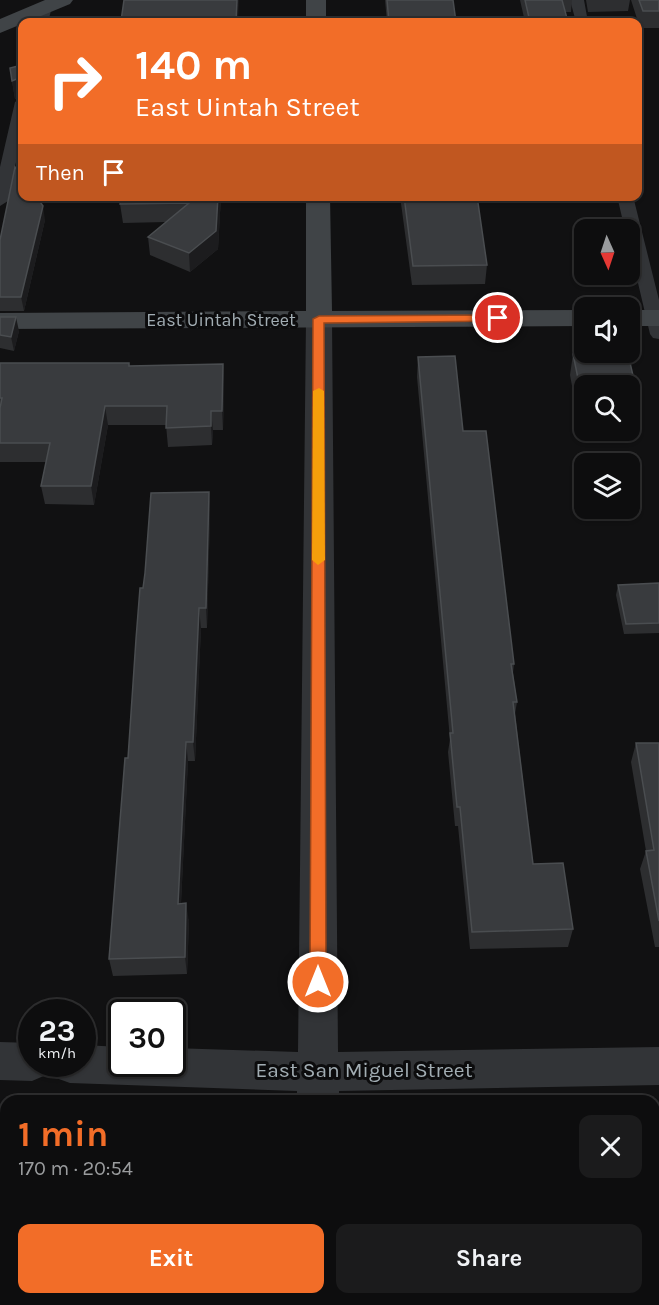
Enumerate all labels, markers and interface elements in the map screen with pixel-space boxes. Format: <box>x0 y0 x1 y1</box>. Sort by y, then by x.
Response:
text: 140 m <box>135 40 252 90</box>
icon: right <box>36 42 114 120</box>
text: East Uintah Street <box>135 91 360 123</box>
icon: arrive <box>97 156 130 189</box>
text: Then <box>36 160 85 186</box>
north arrow <box>574 219 640 285</box>
map controls <box>574 219 640 519</box>
pin <box>472 292 523 343</box>
button: sound <box>574 297 640 363</box>
icon: arrive <box>481 301 514 334</box>
street label: East Uintah Street <box>146 309 296 331</box>
button: search <box>574 375 640 441</box>
button: layers <box>574 453 640 519</box>
position arrow <box>286 950 350 1014</box>
speed limit sign: 30 <box>108 999 186 1077</box>
text: 23 <box>39 1013 75 1049</box>
text: km/h <box>38 1044 76 1062</box>
street label: East San Miguel Street <box>255 1058 473 1082</box>
text: 1 min <box>18 1113 108 1155</box>
button: close <box>579 1115 642 1178</box>
text: 170 m · 20:54 <box>18 1157 133 1180</box>
button: Exit <box>18 1224 324 1293</box>
button: Share <box>336 1224 642 1293</box>

